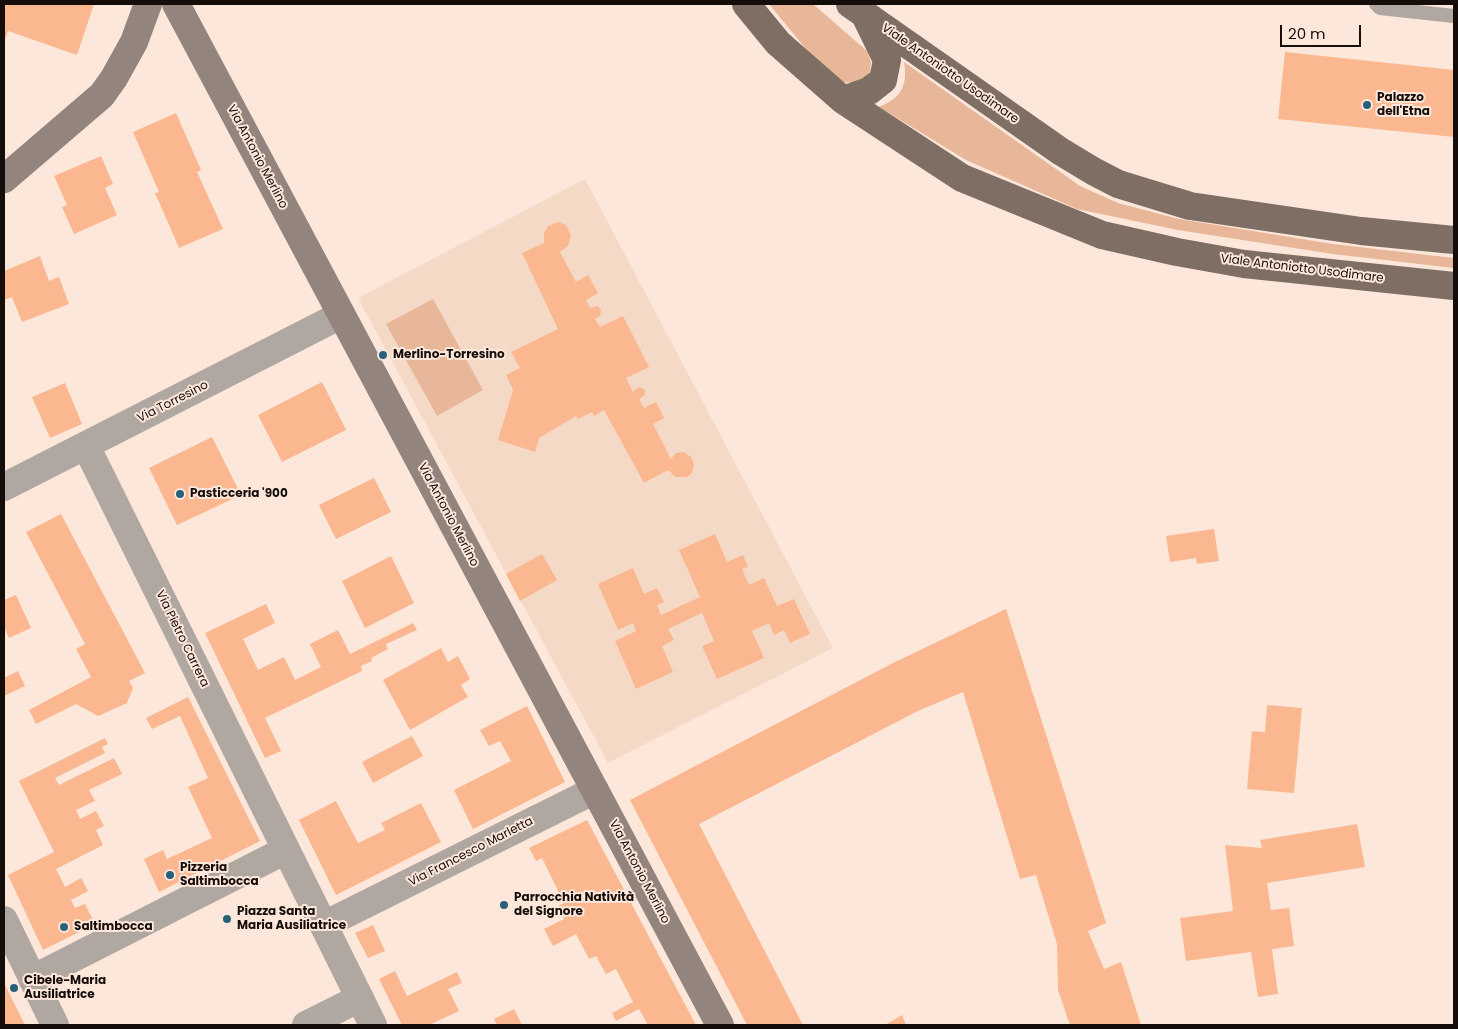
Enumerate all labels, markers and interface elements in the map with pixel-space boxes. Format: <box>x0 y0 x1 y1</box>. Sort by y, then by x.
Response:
scale bar <box>1283 15 1364 47</box>
street label: Viale Antoniotto Usodimare <box>879 21 1021 127</box>
text: 20 m <box>1288 23 1326 44</box>
place label: Palazzo dell'Etna <box>1377 91 1430 119</box>
marker: Palazzo dell'Etna <box>1361 99 1373 111</box>
street label: Via Antonio Merlino <box>224 103 290 211</box>
street label: Viale Antoniotto Usodimare <box>1220 252 1384 286</box>
place label: Merlino-Torresino <box>393 348 505 362</box>
marker: Merlino-Torresino <box>377 349 389 361</box>
street label: Via Torresino <box>135 378 211 426</box>
street label: Via Antonio Merlino <box>415 461 481 569</box>
place label: Pasticceria '900 <box>190 487 288 501</box>
marker: Pasticceria '900 <box>174 488 186 500</box>
street label: Via Pietro Carrera <box>152 588 212 690</box>
street label: Via Francesco Marletta <box>406 814 536 890</box>
street label: Via Antonio Merlino <box>606 818 672 926</box>
place label: Pizzeria Saltimbocca <box>180 861 259 889</box>
marker: Pizzeria Saltimbocca <box>164 869 176 881</box>
place label: Parrocchia Natività del Signore <box>514 891 634 919</box>
marker: Parrocchia Natività del Signore <box>498 899 510 911</box>
place label: Piazza Santa Maria Ausiliatrice <box>237 905 346 933</box>
marker: Piazza Santa Maria Ausiliatrice <box>221 913 233 925</box>
place label: Saltimbocca <box>74 920 153 934</box>
marker: Saltimbocca <box>58 921 70 933</box>
place label: Cibele-Maria Ausiliatrice <box>24 974 106 1002</box>
marker: Cibele-Maria Ausiliatrice <box>8 982 20 994</box>

